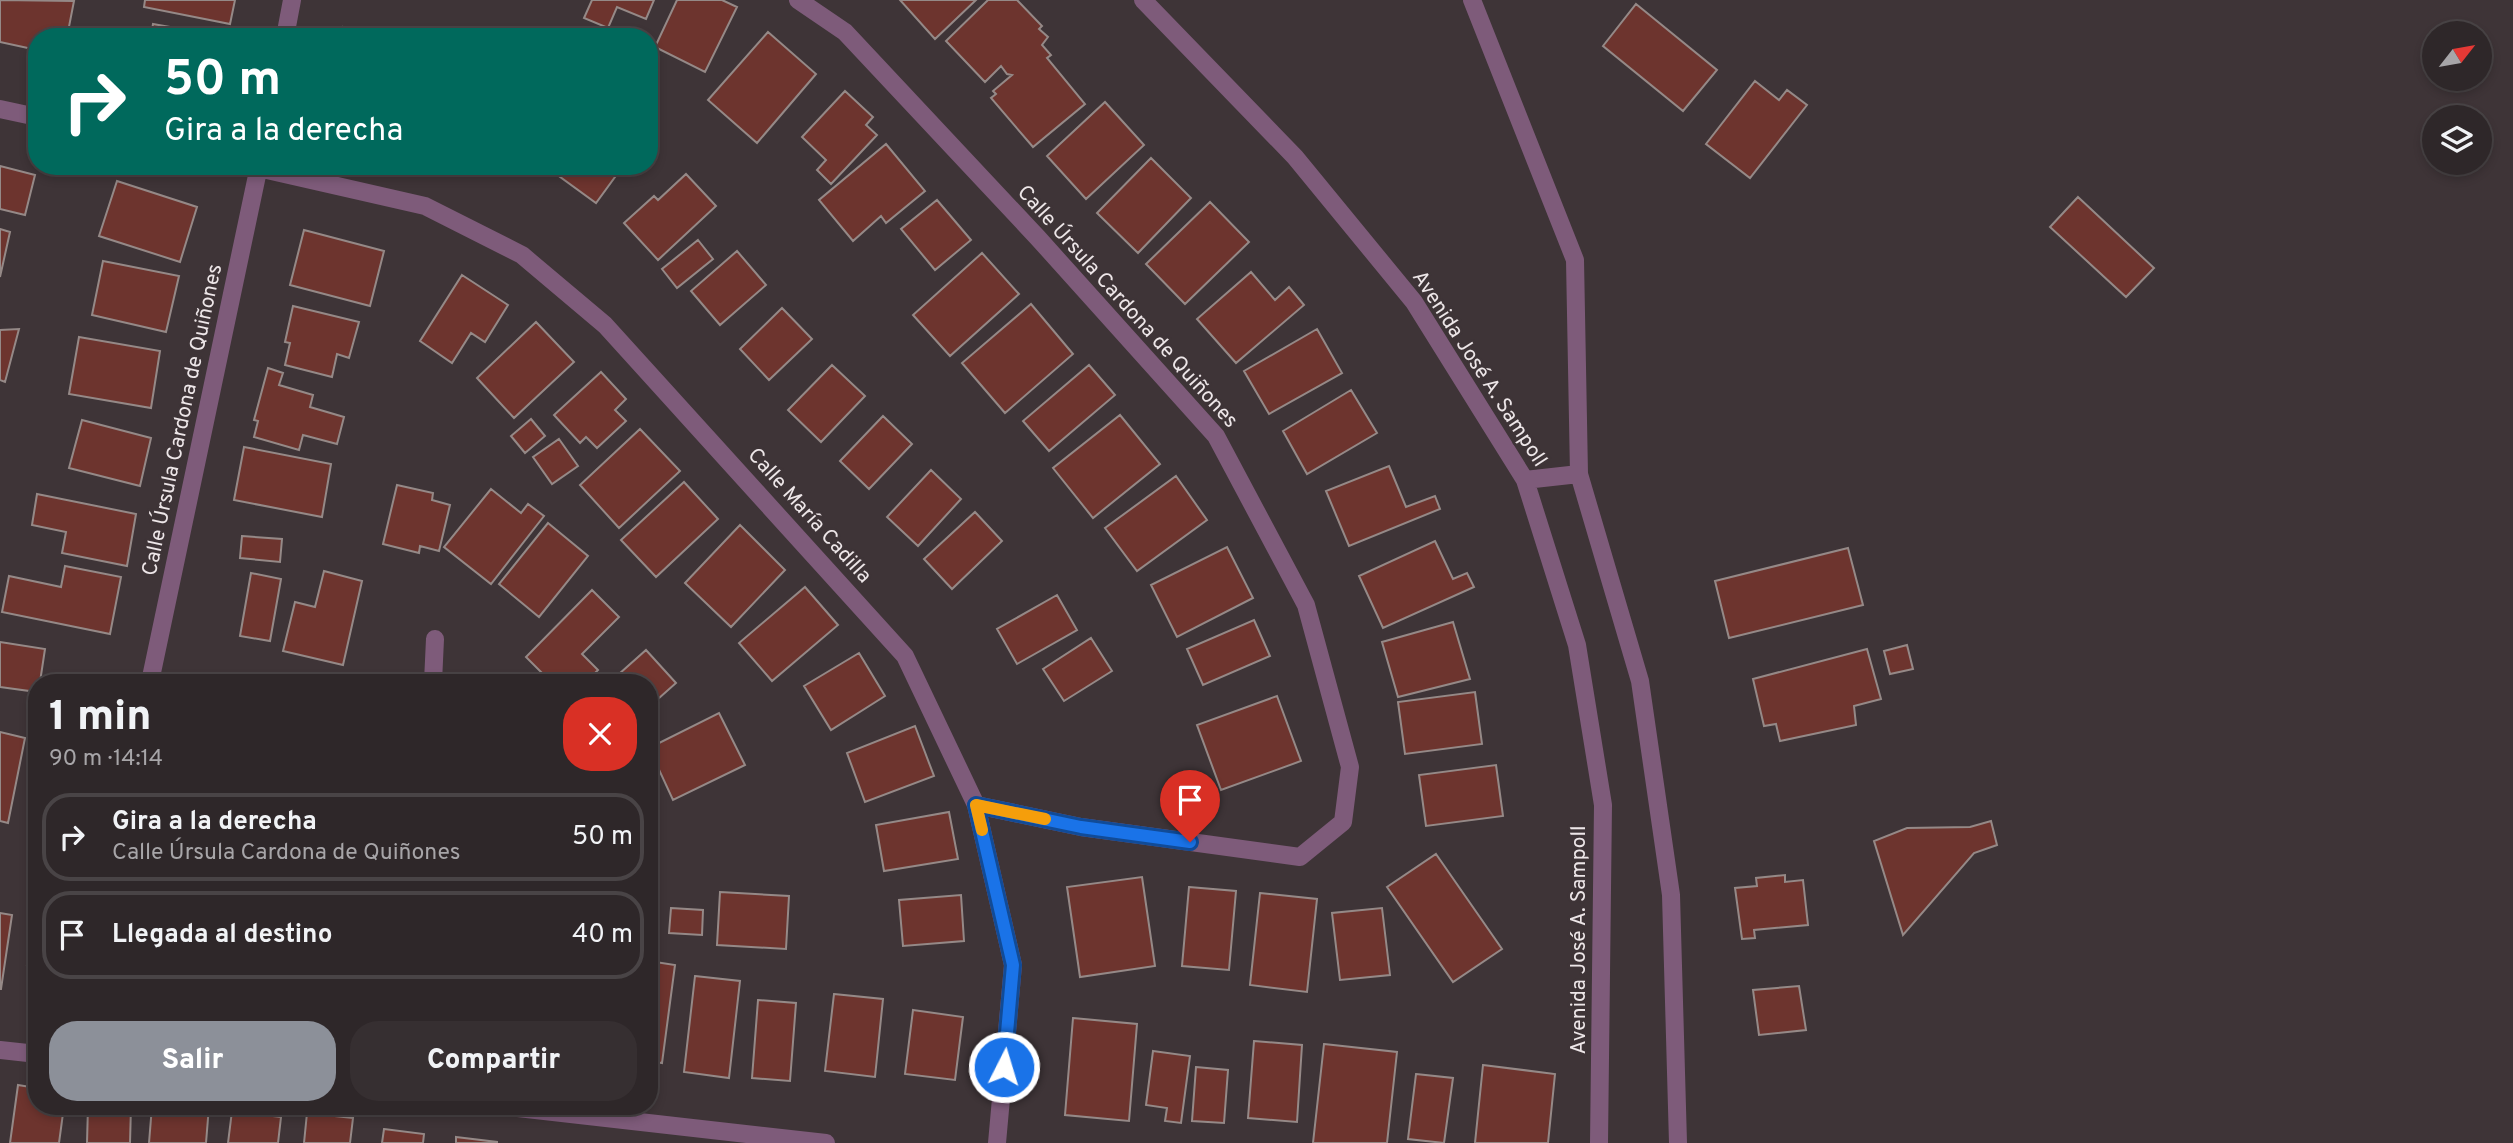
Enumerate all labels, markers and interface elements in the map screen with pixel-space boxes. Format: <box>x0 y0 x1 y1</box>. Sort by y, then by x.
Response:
north arrow <box>2422 21 2492 91</box>
map controls <box>2422 21 2492 175</box>
text: 50 m <box>164 51 281 113</box>
icon: right <box>49 56 140 147</box>
button: layers <box>2422 105 2492 175</box>
text: Gira a la derecha <box>164 112 403 152</box>
street label: Calle Úrsula Cardona de Quiñones <box>1011 179 1244 434</box>
street label: Calle Úrsula Cardona de Quiñones <box>136 261 229 578</box>
street label: Avenida José A. Sampoll <box>1405 266 1553 472</box>
street label: Calle María Cadilla <box>741 443 877 589</box>
text: 1 min <box>49 692 152 745</box>
button: close <box>563 697 637 771</box>
text: 90 m · 14:14 <box>49 745 163 774</box>
pin <box>1160 770 1220 842</box>
icon: arrive <box>1171 781 1209 819</box>
text: Gira a la derecha <box>112 806 317 839</box>
icon: right <box>53 818 91 856</box>
text: 50 m <box>572 821 633 854</box>
street label: Avenida José A. Sampoll <box>1566 825 1593 1055</box>
text: Calle Úrsula Cardona de Quiñones <box>112 839 460 868</box>
icon: arrive <box>53 916 91 954</box>
text: Llegada al destino <box>112 919 332 952</box>
text: 40 m <box>572 919 633 952</box>
button: Salir <box>49 1021 336 1101</box>
button: Compartir <box>350 1021 637 1101</box>
position arrow <box>967 1030 1041 1104</box>

